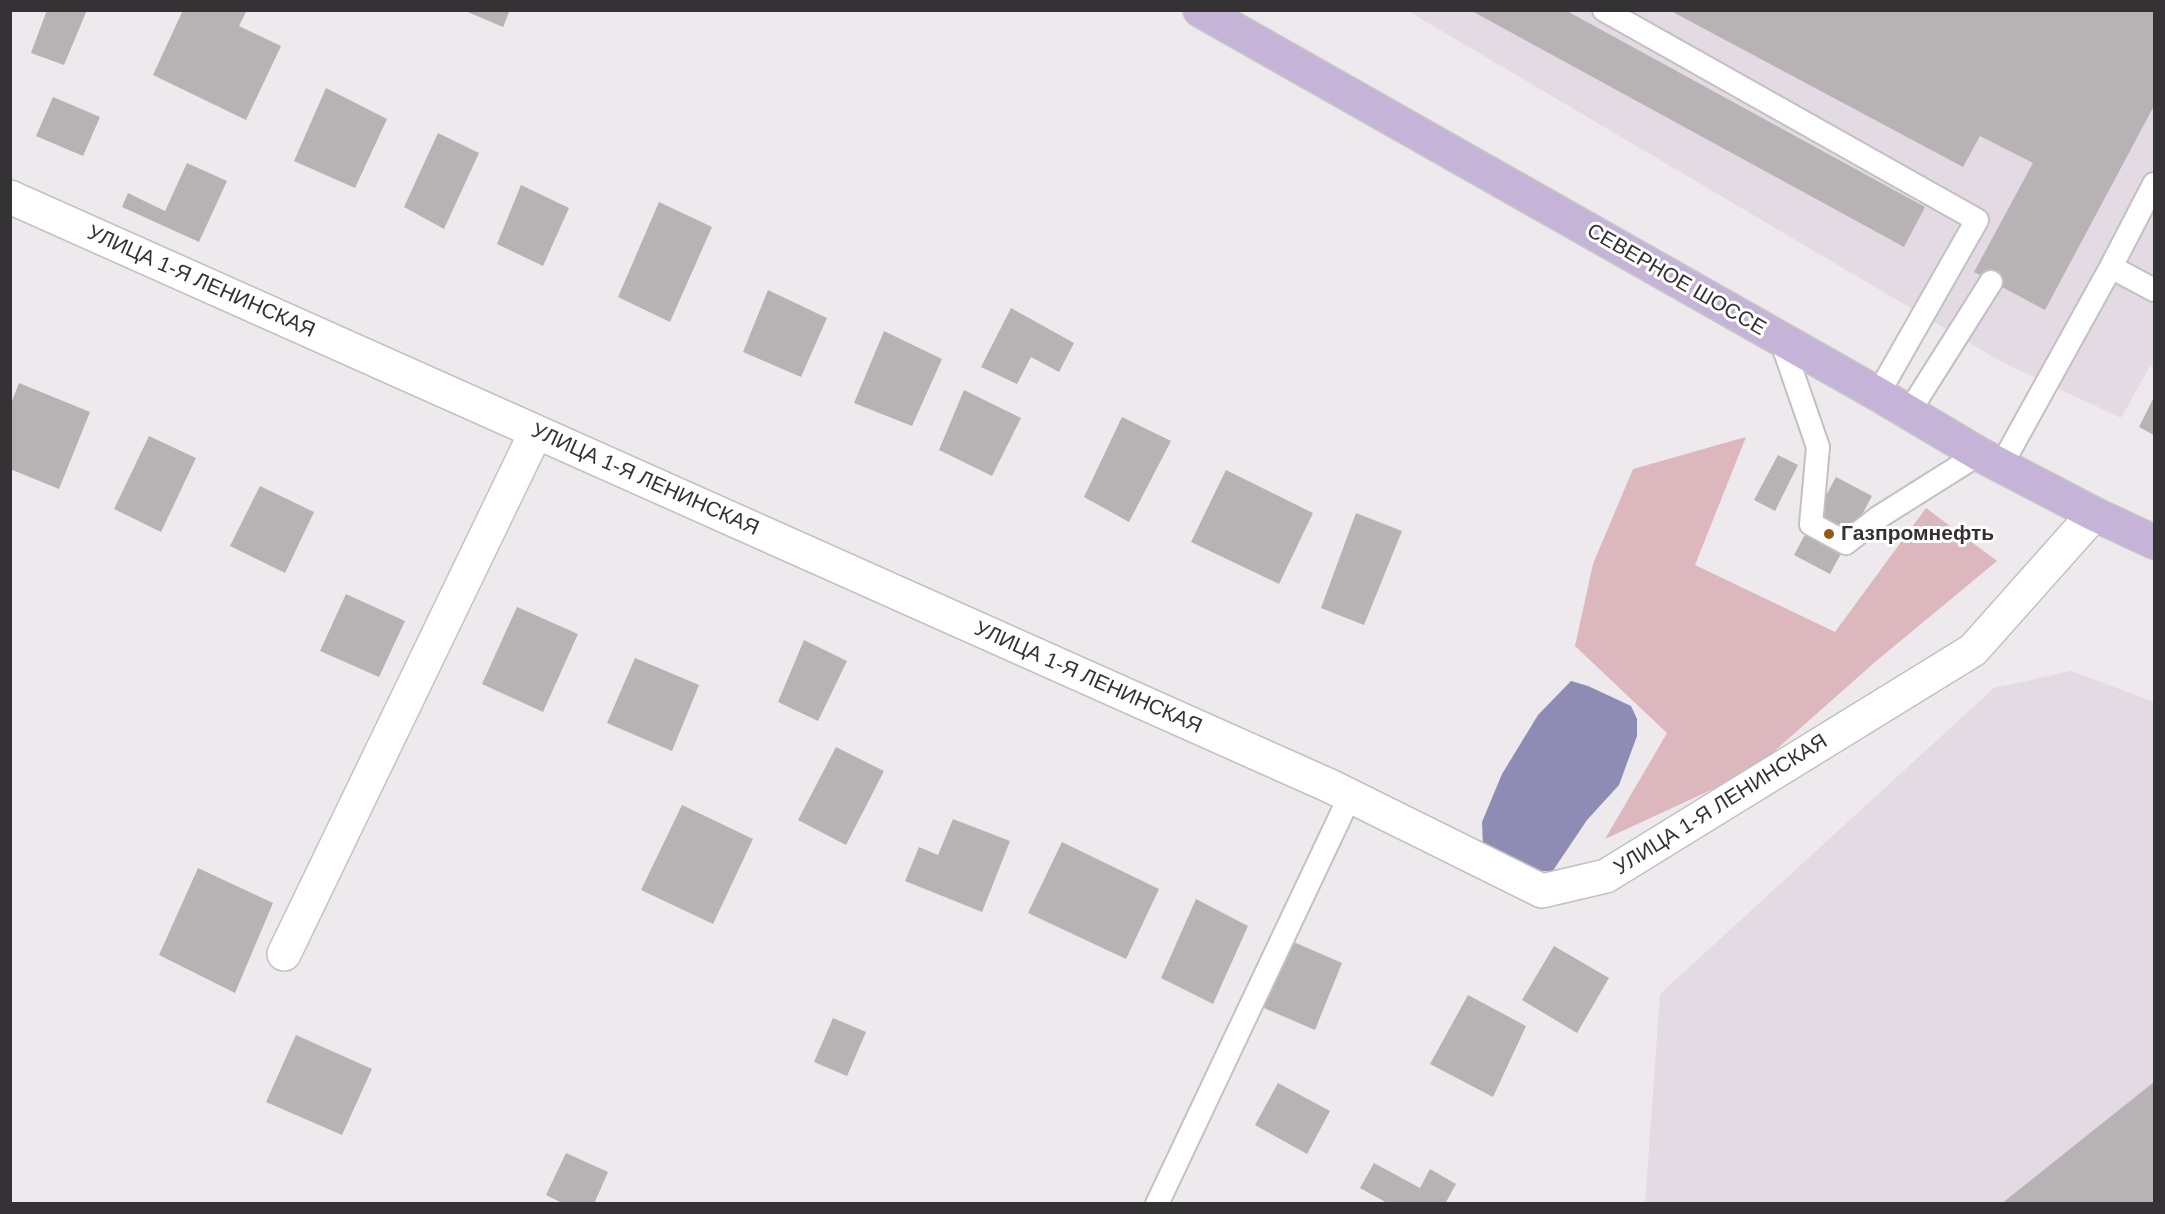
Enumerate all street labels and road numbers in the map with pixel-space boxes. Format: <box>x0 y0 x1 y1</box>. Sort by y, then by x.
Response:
street label: СЕВЕРНОЕ ШОССЕ <box>1582 218 1770 342</box>
street label: УЛИЦА 1-Я ЛЕНИНСКАЯ <box>83 220 319 344</box>
street label: УЛИЦА 1-Я ЛЕНИНСКАЯ <box>527 418 763 542</box>
street label: УЛИЦА 1-Я ЛЕНИНСКАЯ <box>970 616 1206 740</box>
street label: УЛИЦА 1-Я ЛЕНИНСКАЯ <box>1610 729 1832 881</box>

